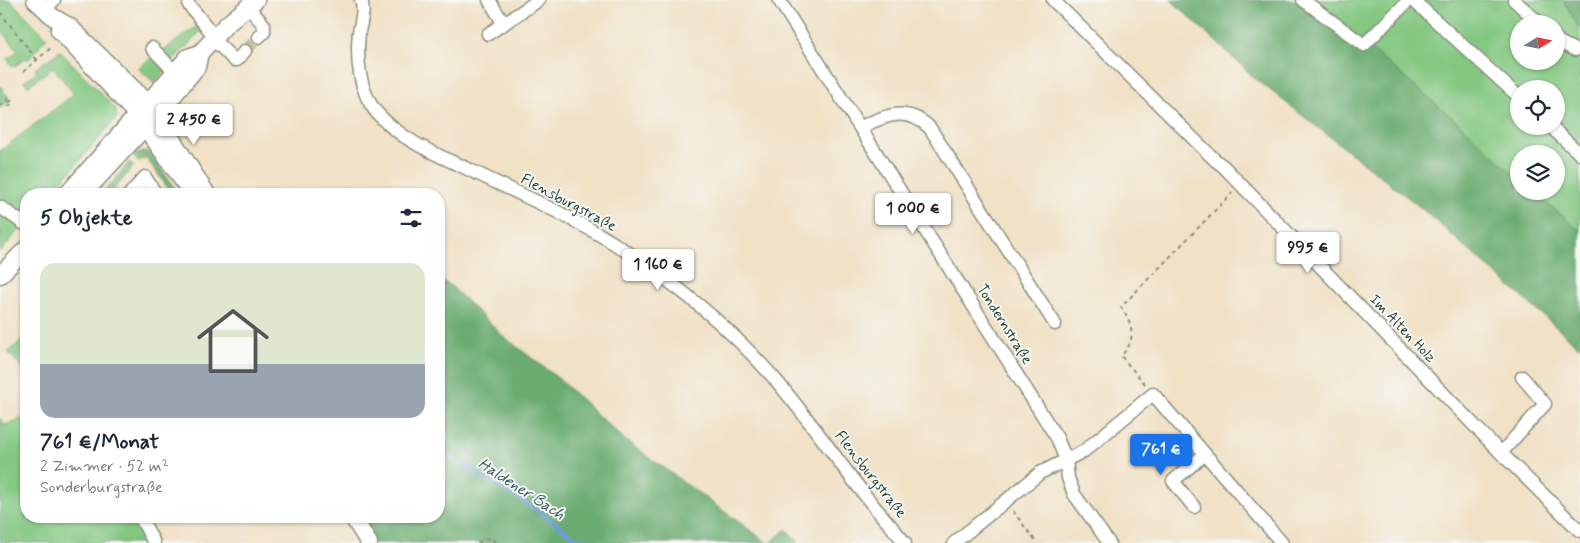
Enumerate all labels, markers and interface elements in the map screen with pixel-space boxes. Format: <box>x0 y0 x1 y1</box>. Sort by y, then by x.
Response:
north arrow <box>1510 15 1565 70</box>
map controls <box>1510 15 1565 200</box>
button: locate <box>1510 80 1565 135</box>
pin: 2 450 € <box>148 104 240 146</box>
text: 2 450 € <box>167 109 221 130</box>
button: layers <box>1510 145 1565 200</box>
street label: Flensburgstraße <box>517 169 620 236</box>
pin: 1 000 € <box>867 192 959 235</box>
text: 1 000 € <box>886 198 940 219</box>
text: 5 Objekte <box>40 204 133 232</box>
icon: filters <box>397 204 425 232</box>
pin: 995 € <box>1273 232 1343 274</box>
text: 995 € <box>1287 237 1329 258</box>
pin: 1 160 € <box>612 248 704 291</box>
text: 1 160 € <box>633 254 683 275</box>
street label: Tondernstraße <box>972 281 1037 368</box>
street label: Im Alten Holz <box>1365 290 1440 367</box>
icon: home <box>188 296 278 386</box>
street label: Flensburgstraße <box>830 427 911 522</box>
text: 761 €/Monat <box>40 428 159 456</box>
pin: 761 € <box>1126 434 1196 476</box>
text: 761 € <box>1141 439 1181 460</box>
water label: Haldener Bach <box>474 453 569 525</box>
text: 2 Zimmer · 52 m² <box>40 456 169 477</box>
text: Sonderburgstraße <box>40 477 163 498</box>

